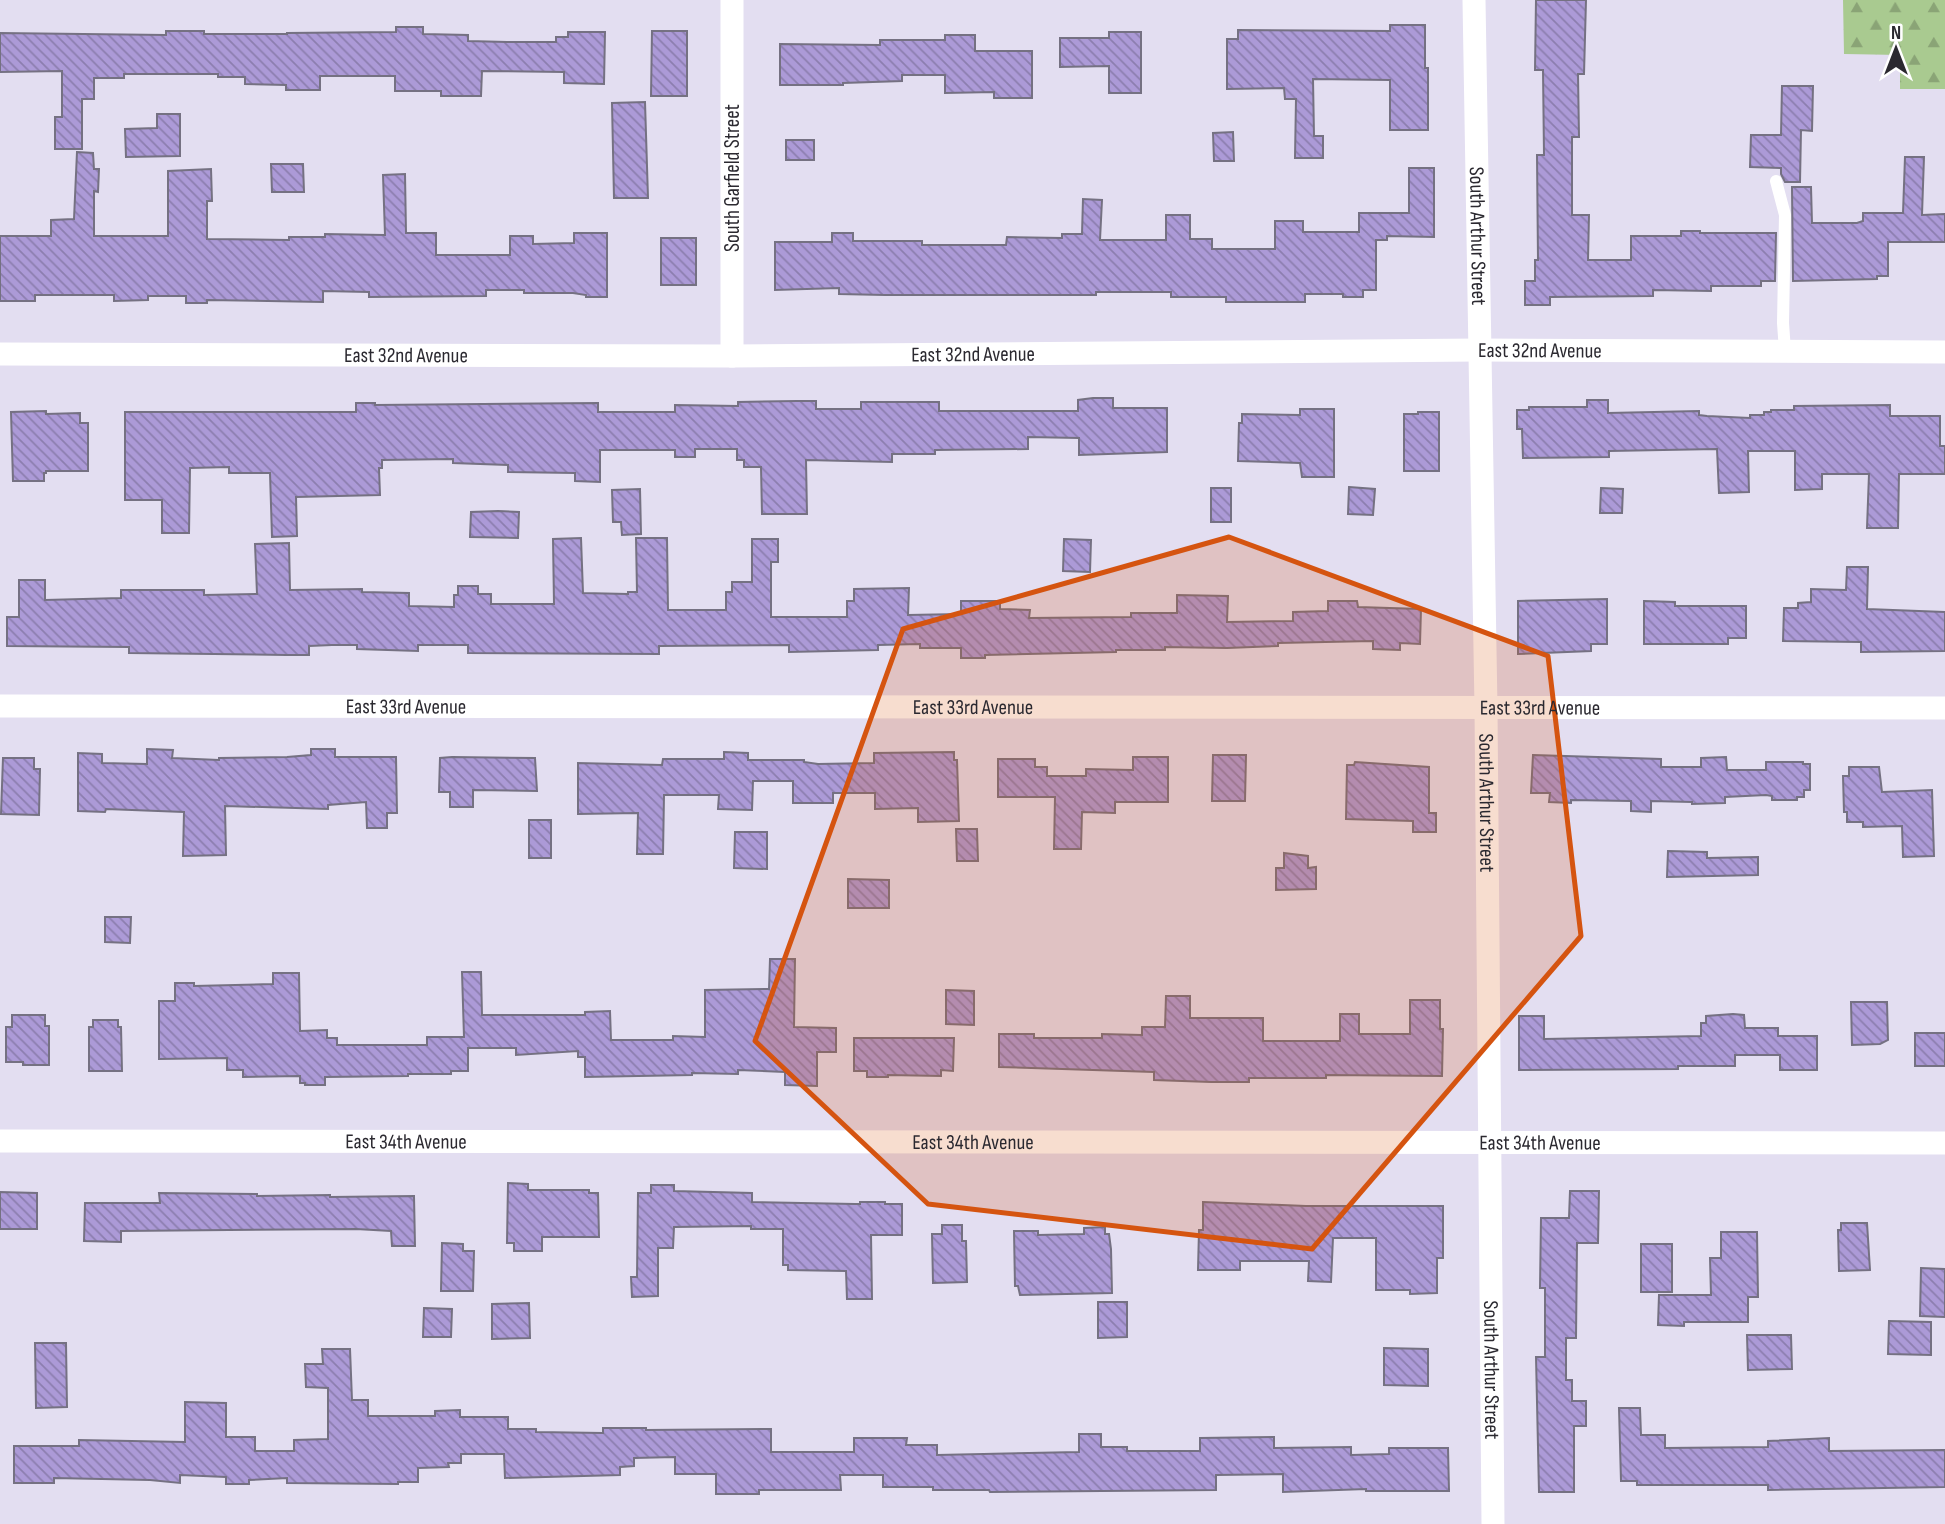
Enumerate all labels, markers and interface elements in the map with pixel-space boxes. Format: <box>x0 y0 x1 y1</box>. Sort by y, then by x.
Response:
north arrow <box>1861 14 1931 84</box>
text: N <box>1891 22 1901 45</box>
street label: South Garfield Street <box>720 104 745 252</box>
street label: South Arthur Street <box>1464 166 1492 306</box>
street label: East 32nd Avenue <box>1478 337 1602 363</box>
street label: East 32nd Avenue <box>911 341 1035 367</box>
street label: East 32nd Avenue <box>344 342 468 368</box>
street label: East 33rd Avenue <box>346 694 466 719</box>
street label: East 33rd Avenue <box>913 694 1033 720</box>
street label: East 33rd Avenue <box>1480 695 1600 720</box>
street label: South Arthur Street <box>1474 733 1500 872</box>
street label: East 34th Avenue <box>345 1129 467 1154</box>
street label: East 34th Avenue <box>912 1129 1034 1155</box>
street label: East 34th Avenue <box>1479 1130 1601 1155</box>
street label: South Arthur Street <box>1479 1300 1505 1439</box>

